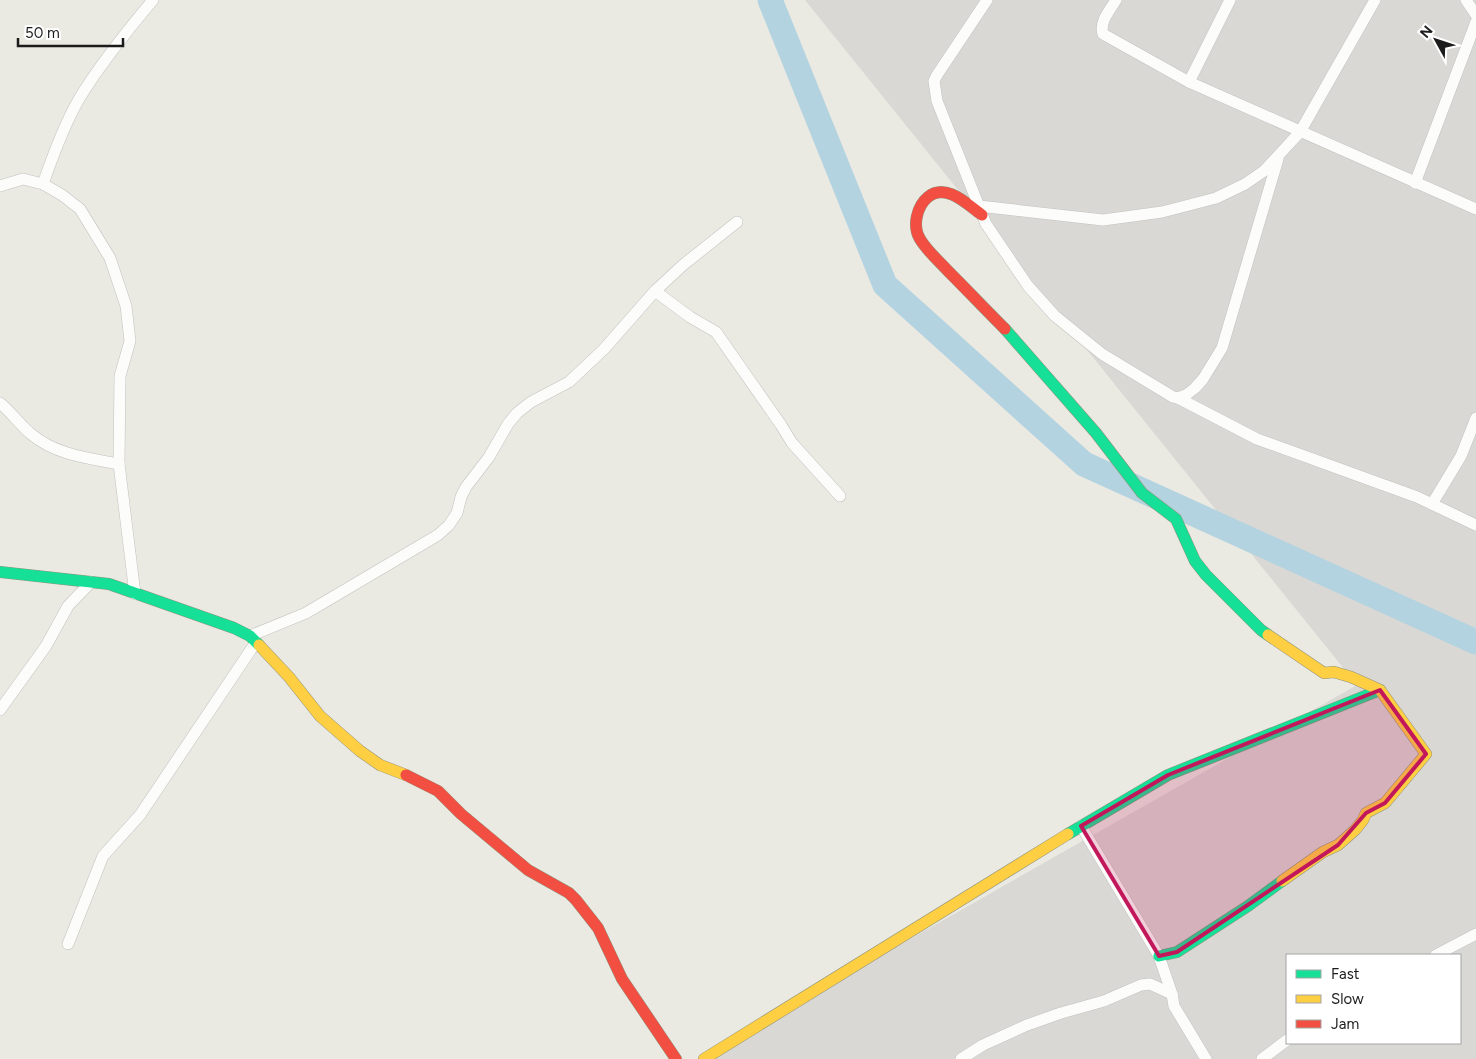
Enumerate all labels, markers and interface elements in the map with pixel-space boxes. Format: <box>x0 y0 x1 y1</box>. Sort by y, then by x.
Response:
scale bar <box>18 15 122 47</box>
north arrow <box>1411 15 1461 65</box>
text: N <box>1416 22 1436 42</box>
text: 50 m <box>25 24 60 42</box>
legend <box>1286 954 1461 1044</box>
text: Fast <box>1331 965 1360 983</box>
text: Slow <box>1331 990 1364 1008</box>
text: Jam <box>1331 1015 1359 1033</box>

